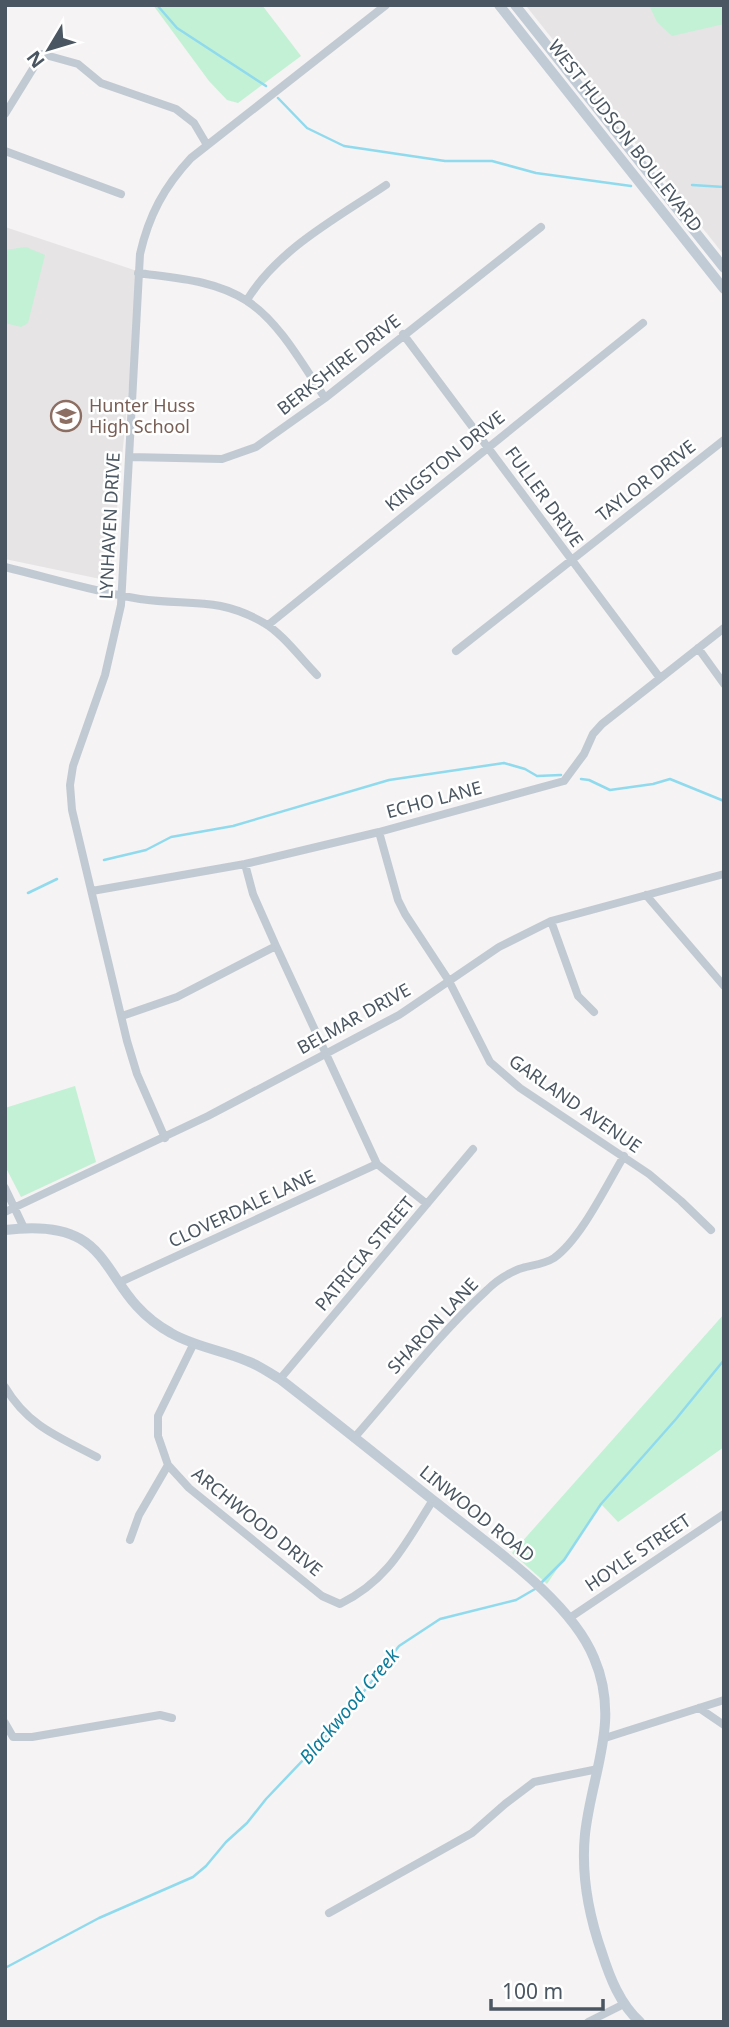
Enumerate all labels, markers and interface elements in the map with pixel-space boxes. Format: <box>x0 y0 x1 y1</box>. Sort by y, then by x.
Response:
north arrow <box>14 14 84 84</box>
street label: WEST HUDSON BOULEVARD <box>543 34 708 236</box>
text: N <box>21 45 51 74</box>
street label: BERKSHIRE DRIVE <box>272 308 405 420</box>
place label: Hunter Huss High School <box>89 393 195 438</box>
school or university icon: Hunter Huss High School <box>49 399 83 433</box>
street label: KINGSTON DRIVE <box>380 405 509 516</box>
street label: TAYLOR DRIVE <box>591 434 700 526</box>
street label: FULLER DRIVE <box>500 441 589 551</box>
street label: LYNHAVEN DRIVE <box>93 452 125 600</box>
street label: ECHO LANE <box>383 775 484 823</box>
street label: BELMAR DRIVE <box>293 977 414 1059</box>
street label: GARLAND AVENUE <box>505 1048 647 1158</box>
street label: CLOVERDALE LANE <box>164 1164 319 1253</box>
street label: PATRICIA STREET <box>309 1191 419 1316</box>
street label: SHARON LANE <box>382 1272 483 1378</box>
street label: LINWOOD ROAD <box>415 1459 540 1567</box>
street label: ARCHWOOD DRIVE <box>187 1461 328 1581</box>
street label: HOYLE STREET <box>580 1508 695 1596</box>
water label: Blackwood Creek <box>293 1642 405 1769</box>
scale bar <box>491 1968 603 2012</box>
text: 100 m <box>502 1977 563 2005</box>

